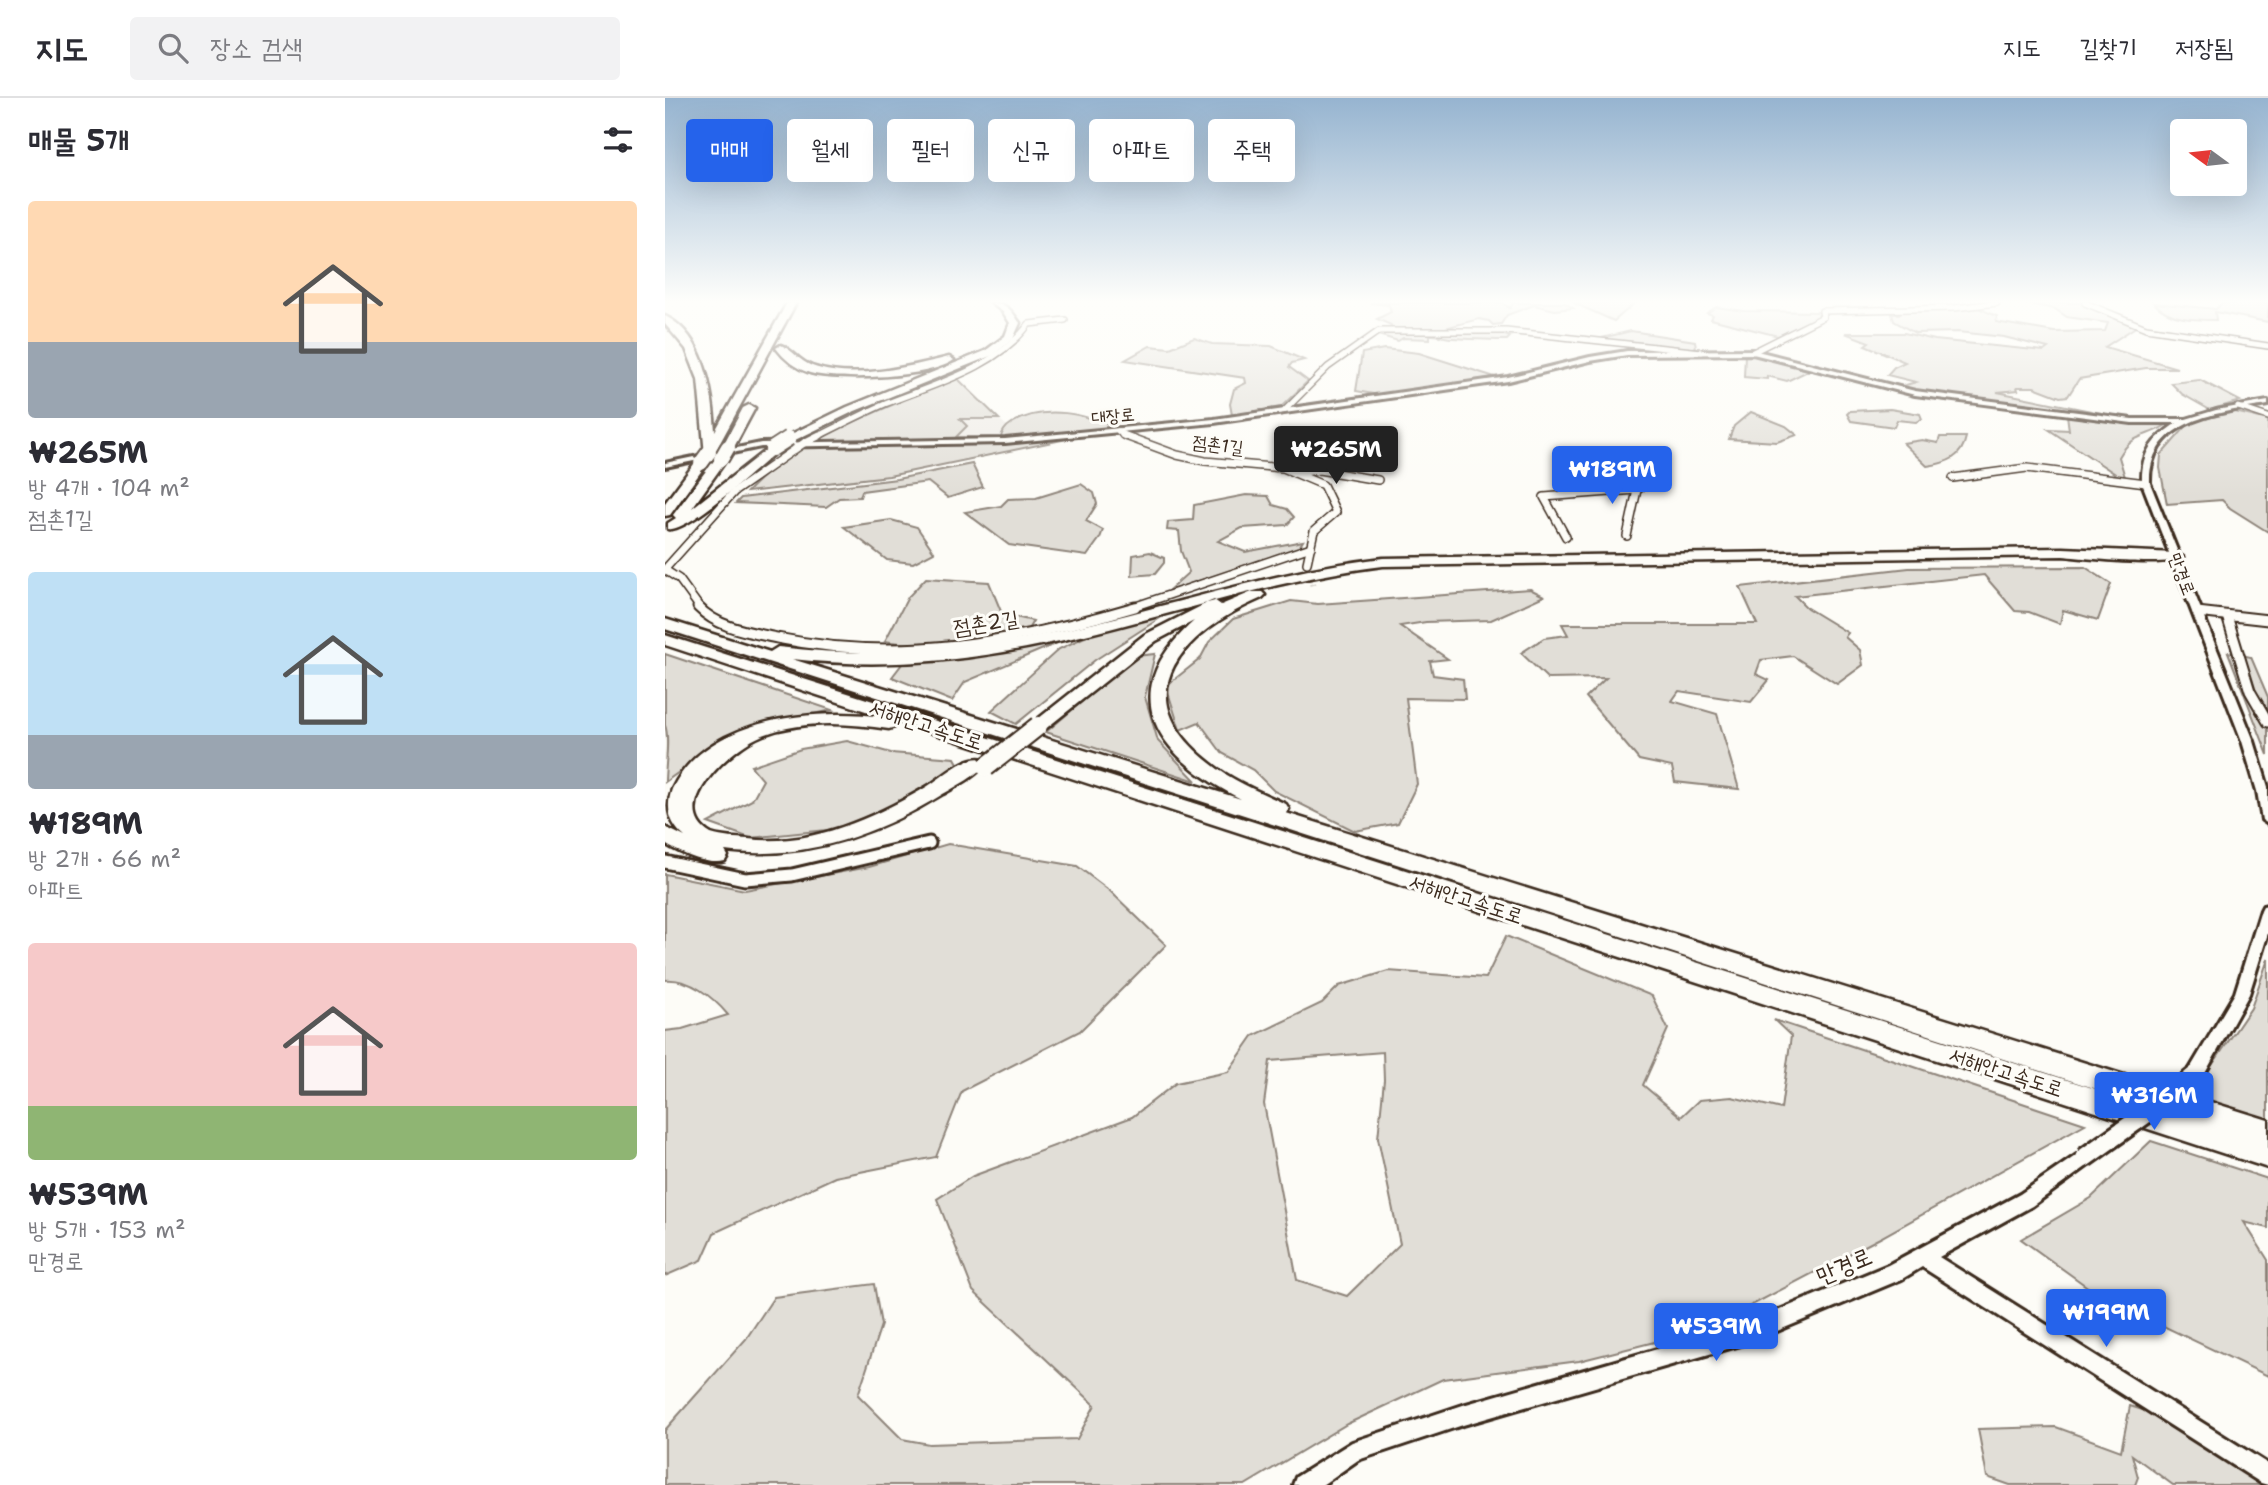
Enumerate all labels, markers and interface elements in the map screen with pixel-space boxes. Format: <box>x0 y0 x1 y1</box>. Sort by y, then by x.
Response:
search box <box>130 17 620 80</box>
text: 지도 <box>35 26 88 71</box>
icon: search <box>154 29 192 67</box>
text: 장소 검색 <box>210 30 303 65</box>
text: 지도 <box>2003 32 2041 64</box>
text: 길찾기 <box>2079 32 2137 64</box>
text: 저장됨 <box>2175 32 2233 64</box>
chip: 매매 <box>686 119 773 182</box>
chip: 월세 <box>787 119 873 182</box>
chip: 필터 <box>887 119 974 182</box>
chip: 신규 <box>988 119 1075 182</box>
chip: 아파트 <box>1089 119 1194 182</box>
chip: 주택 <box>1208 119 1295 182</box>
north arrow <box>2170 119 2247 196</box>
map controls <box>2170 119 2247 196</box>
text: 매물 5개 <box>28 120 130 161</box>
icon: filters <box>599 121 637 159</box>
icon: home <box>270 246 396 372</box>
street label: 대장로 <box>1090 402 1136 430</box>
pin: ₩265M <box>1287 426 1385 486</box>
street label: 점촌1길 <box>1191 430 1245 460</box>
text: ₩265M <box>28 432 148 473</box>
text: ₩265M <box>1290 434 1382 464</box>
pin: ₩189M <box>1563 446 1661 506</box>
text: ₩189M <box>1568 454 1656 484</box>
text: 방 4개 · 104 m² <box>28 473 190 503</box>
text: 점촌1길 <box>28 504 93 534</box>
street label: 만경로 <box>2163 549 2201 599</box>
street label: 점촌2길 <box>952 604 1021 642</box>
icon: home <box>270 617 396 743</box>
street label: 서해안고속도로 <box>865 693 987 757</box>
text: ₩189M <box>28 803 143 844</box>
text: 방 2개 · 66 m² <box>28 844 181 874</box>
street label: 서해안고속도로 <box>1405 867 1527 931</box>
text: 아파트 <box>28 875 84 905</box>
icon: home <box>270 988 396 1114</box>
street label: 서해안고속도로 <box>1945 1040 2067 1104</box>
pin: ₩316M <box>2105 1072 2203 1132</box>
text: ₩316M <box>2110 1080 2198 1110</box>
text: ₩539M <box>28 1174 148 1215</box>
text: 방 5개 · 153 m² <box>28 1215 186 1245</box>
street label: 만경로 <box>1811 1240 1877 1292</box>
text: 만경로 <box>28 1246 84 1276</box>
pin: ₩199M <box>2057 1290 2155 1349</box>
text: ₩199M <box>2062 1297 2150 1327</box>
pin: ₩539M <box>1667 1304 1765 1363</box>
text: ₩539M <box>1670 1311 1762 1341</box>

